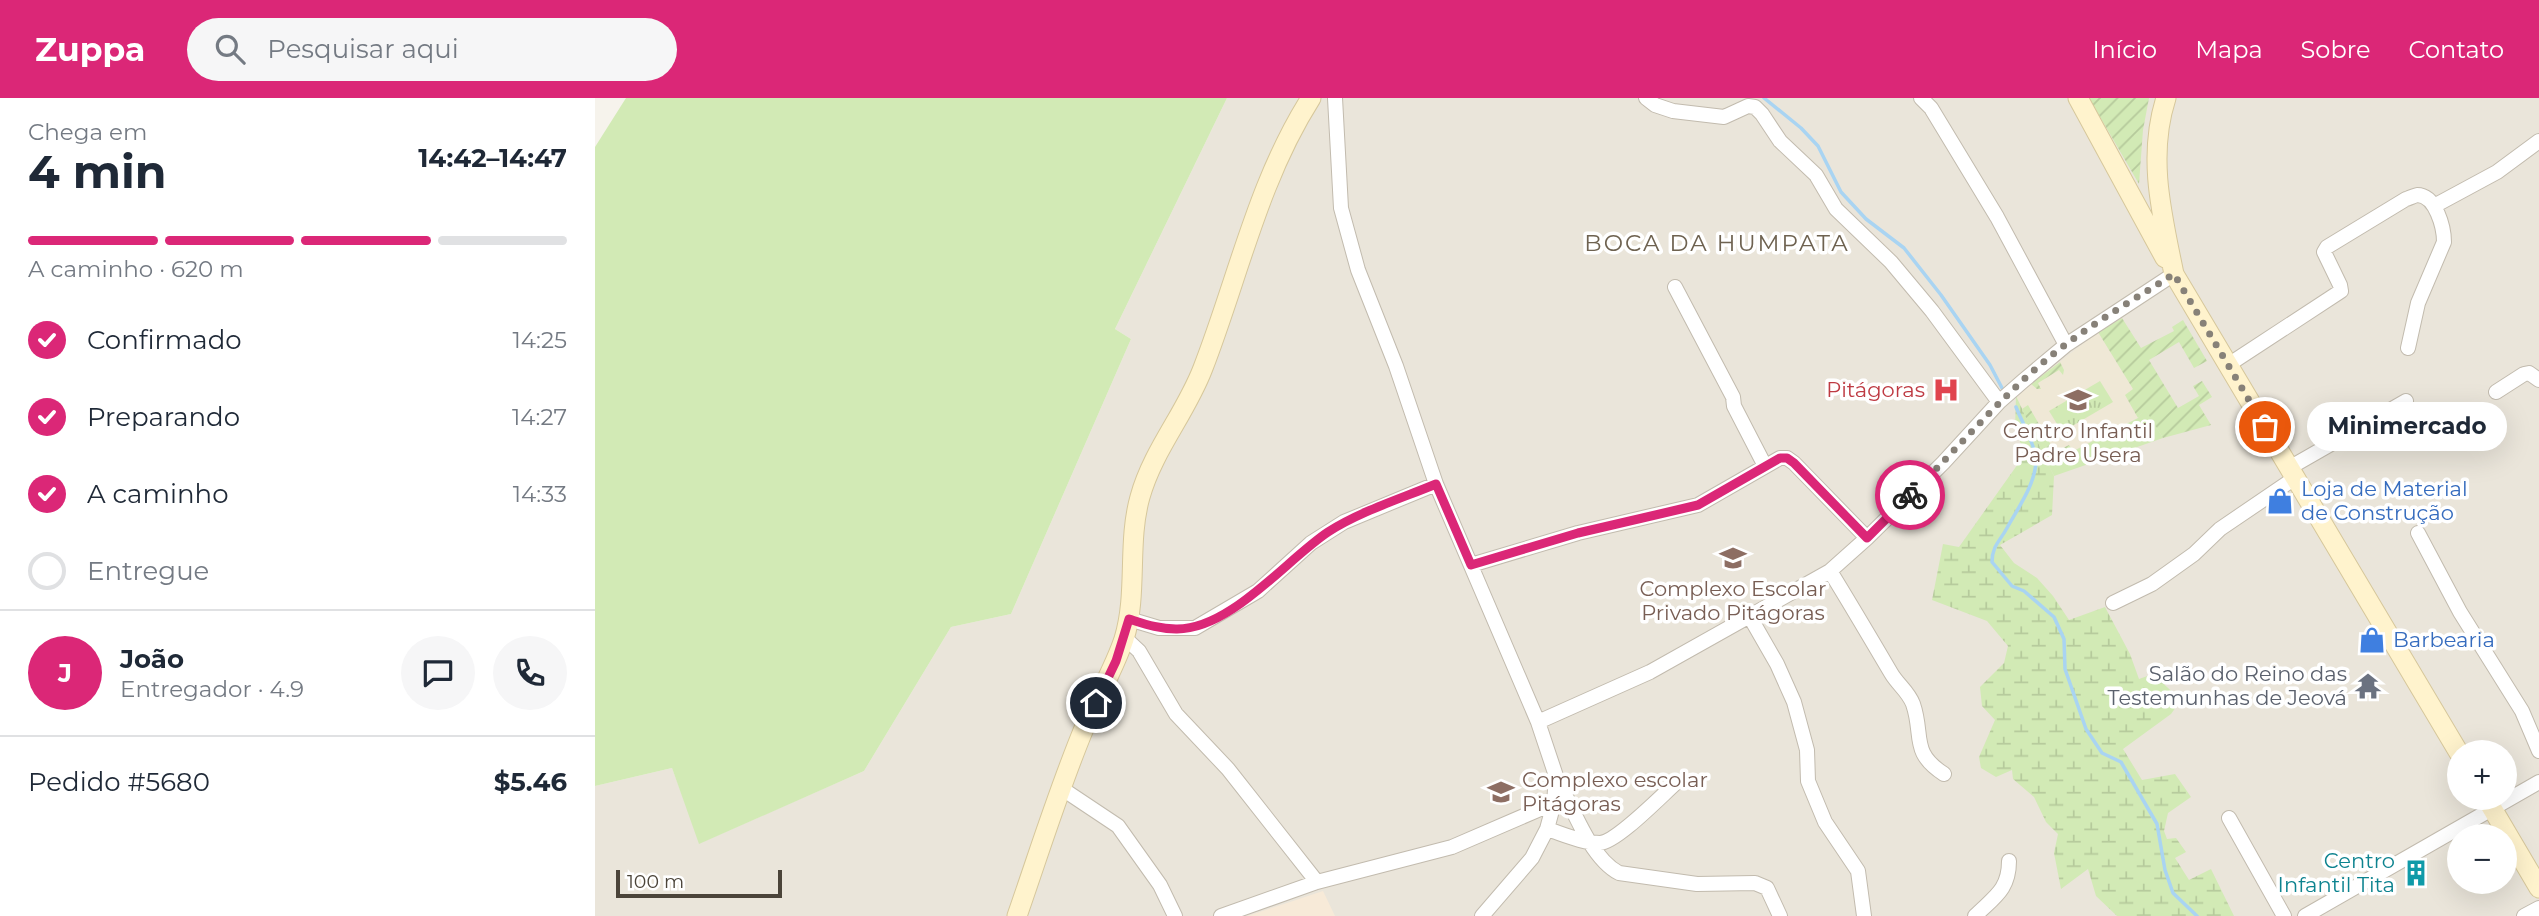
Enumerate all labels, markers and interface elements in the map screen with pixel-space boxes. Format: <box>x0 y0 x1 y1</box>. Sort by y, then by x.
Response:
search box <box>187 18 677 81</box>
text: Zuppa <box>35 29 145 69</box>
icon: search <box>211 30 249 68</box>
text: Pesquisar aqui <box>267 33 459 65</box>
text: Início <box>2092 35 2157 64</box>
text: Mapa <box>2195 35 2263 64</box>
text: Sobre <box>2301 35 2370 64</box>
text: Contato <box>2408 35 2504 64</box>
text: Chega em <box>28 118 147 146</box>
text: 14:42–14:47 <box>418 142 567 174</box>
text: 4 min <box>28 143 167 200</box>
district label: BOCA DA HUMPATA <box>1584 229 1850 257</box>
text: A caminho · 620 m <box>28 255 244 283</box>
icon: check <box>28 321 66 359</box>
text: Confirmado <box>87 324 242 356</box>
text: 14:25 <box>512 326 567 354</box>
hospital icon: Pitágoras <box>1931 375 1961 405</box>
place label: Pitágoras <box>1826 377 1925 402</box>
school or university icon: Centro Infantil Padre Usera <box>2063 385 2093 415</box>
pin <box>2235 397 2295 457</box>
icon: check <box>28 398 66 436</box>
text: Preparando <box>87 401 240 433</box>
callout: Minimercado <box>2307 402 2507 452</box>
text: 14:27 <box>512 403 567 431</box>
icon: bag <box>2246 408 2284 446</box>
text: Minimercado <box>2327 412 2487 440</box>
place label: Centro Infantil Padre Usera <box>2003 418 2153 467</box>
courier <box>1875 460 1945 530</box>
icon: check <box>28 475 66 513</box>
icon: bike <box>1891 476 1929 514</box>
place label: Loja de Material de Construção <box>2301 476 2468 525</box>
text: A caminho <box>87 478 228 510</box>
text: 14:33 <box>513 480 567 508</box>
shop icon: Loja de Material de Construção <box>2265 486 2295 516</box>
school or university icon: Complexo Escolar Privado Pitágoras <box>1718 543 1748 573</box>
text: Entregue <box>87 555 209 587</box>
place label: Complexo Escolar Privado Pitágoras <box>1639 576 1827 625</box>
shop icon: Barbearia <box>2357 625 2387 655</box>
place label: Barbearia <box>2393 627 2495 652</box>
button: chat <box>401 636 475 710</box>
button: phone <box>493 636 567 710</box>
text: João <box>120 643 184 675</box>
text: J <box>58 657 72 689</box>
place label: Salão do Reino das Testemunhas de Jeová <box>2108 661 2347 710</box>
temple icon: Salão do Reino das Testemunhas de Jeová <box>2353 671 2383 701</box>
pin <box>1066 673 1126 733</box>
text: Entregador · 4.9 <box>120 675 304 703</box>
icon: home <box>1077 684 1115 722</box>
map controls <box>2447 740 2517 894</box>
button: + <box>2447 740 2517 810</box>
text: Pedido #5680 <box>28 766 210 798</box>
text: $5.46 <box>494 766 567 798</box>
place label: Complexo escolar Pitágoras <box>1522 767 1708 816</box>
school or university icon: Complexo escolar Pitágoras <box>1486 777 1516 807</box>
button: − <box>2447 824 2517 894</box>
place label: Centro Infantil Tita <box>2278 848 2395 897</box>
building icon: Centro Infantil Tita <box>2401 858 2431 888</box>
scale bar <box>616 867 782 899</box>
text: 100 m <box>627 870 684 893</box>

